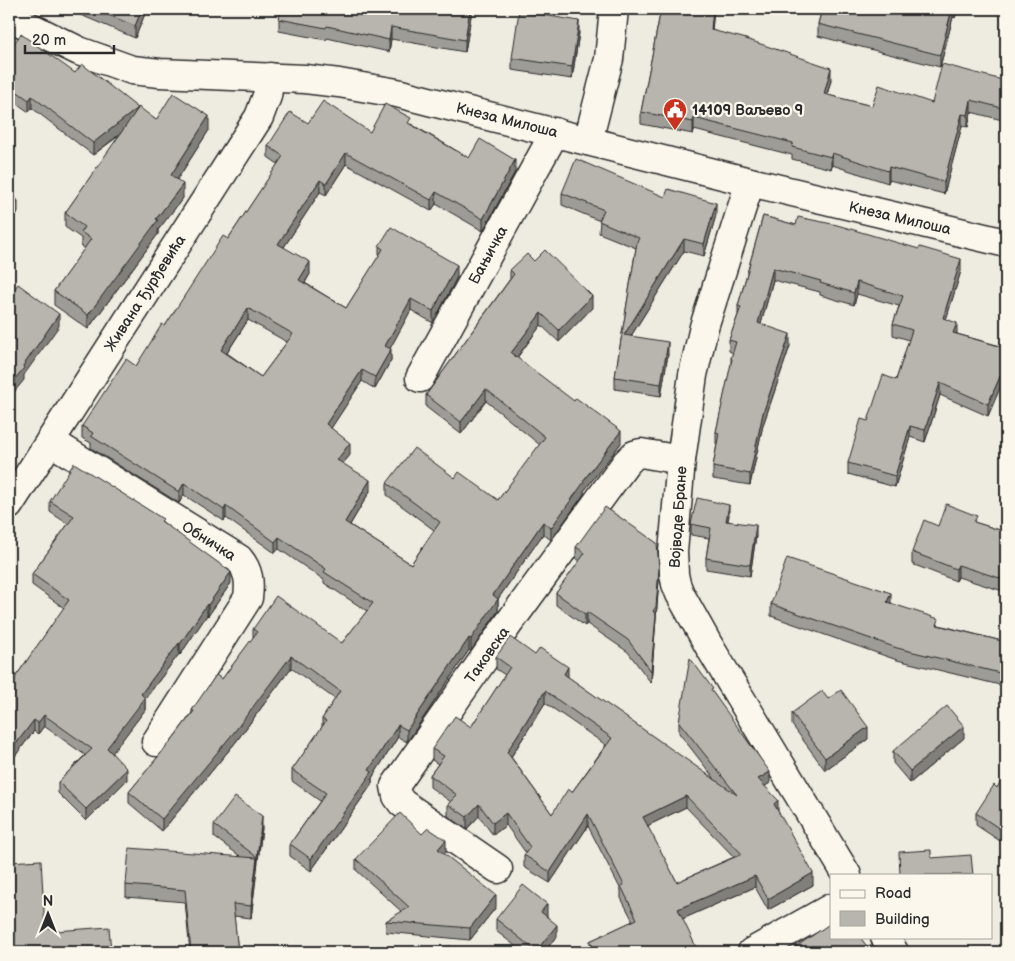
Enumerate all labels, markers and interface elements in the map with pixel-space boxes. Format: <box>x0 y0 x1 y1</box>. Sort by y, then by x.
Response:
scale bar <box>25 22 114 54</box>
text: 20 m <box>32 31 66 50</box>
public building icon: 14109 Ваљево 9 <box>662 97 688 131</box>
street label: Кнеза Милоша <box>454 99 560 142</box>
place label: 14109 Ваљево 9 <box>692 101 803 120</box>
street label: Кнеза Милоша <box>847 197 953 240</box>
street label: Бањичка <box>465 223 512 288</box>
street label: Живана Ђурђевића <box>101 231 190 355</box>
street label: Војводе Бране <box>665 465 692 569</box>
street label: Обничка <box>178 517 239 566</box>
street label: Таковска <box>461 623 514 687</box>
legend <box>830 874 992 938</box>
text: Road <box>875 884 911 903</box>
north arrow <box>22 888 72 938</box>
text: N <box>43 893 53 910</box>
text: Building <box>875 910 930 929</box>

